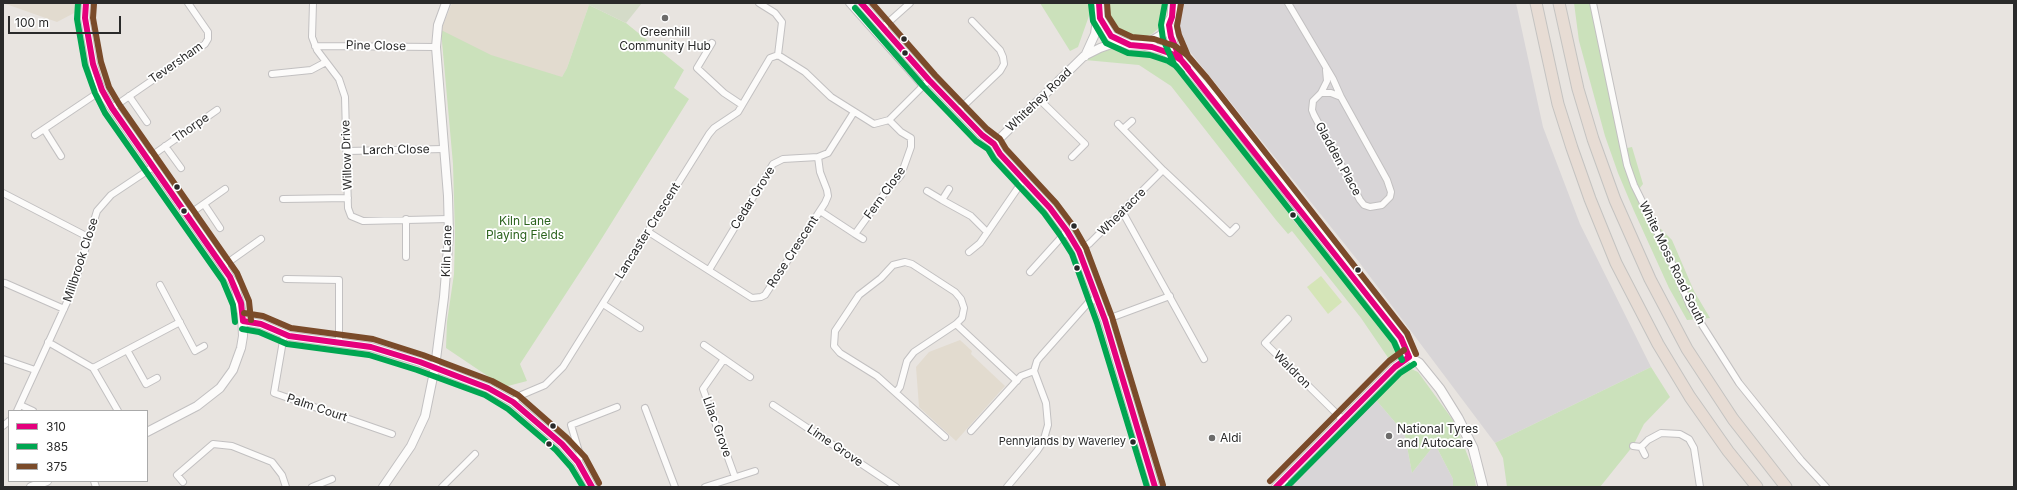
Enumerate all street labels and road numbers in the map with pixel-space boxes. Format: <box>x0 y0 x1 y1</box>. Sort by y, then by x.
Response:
street label: Pine Close <box>346 38 406 54</box>
street label: Teversham <box>146 39 206 87</box>
street label: Whitehey Road <box>1003 65 1075 135</box>
street label: Thorpe <box>170 110 212 146</box>
street label: Willow Drive <box>339 120 355 190</box>
street label: Gladden Place <box>1312 120 1364 198</box>
street label: Larch Close <box>362 142 430 158</box>
street label: Cedar Grove <box>728 164 778 232</box>
street label: Fern Close <box>861 164 909 222</box>
street label: Lancaster Crescent <box>613 180 683 282</box>
street label: Wheatacre <box>1095 185 1149 239</box>
street label: White Moss Road South <box>1636 199 1708 327</box>
street label: Rose Crescent <box>764 213 822 291</box>
street label: Millbrook Close <box>61 216 101 304</box>
street label: Kiln Lane <box>439 225 455 277</box>
street label: Waldron <box>1270 348 1314 392</box>
street label: Palm Court <box>285 391 349 425</box>
street label: Lilac Grove <box>699 395 735 459</box>
street label: Lime Grove <box>804 422 866 470</box>

